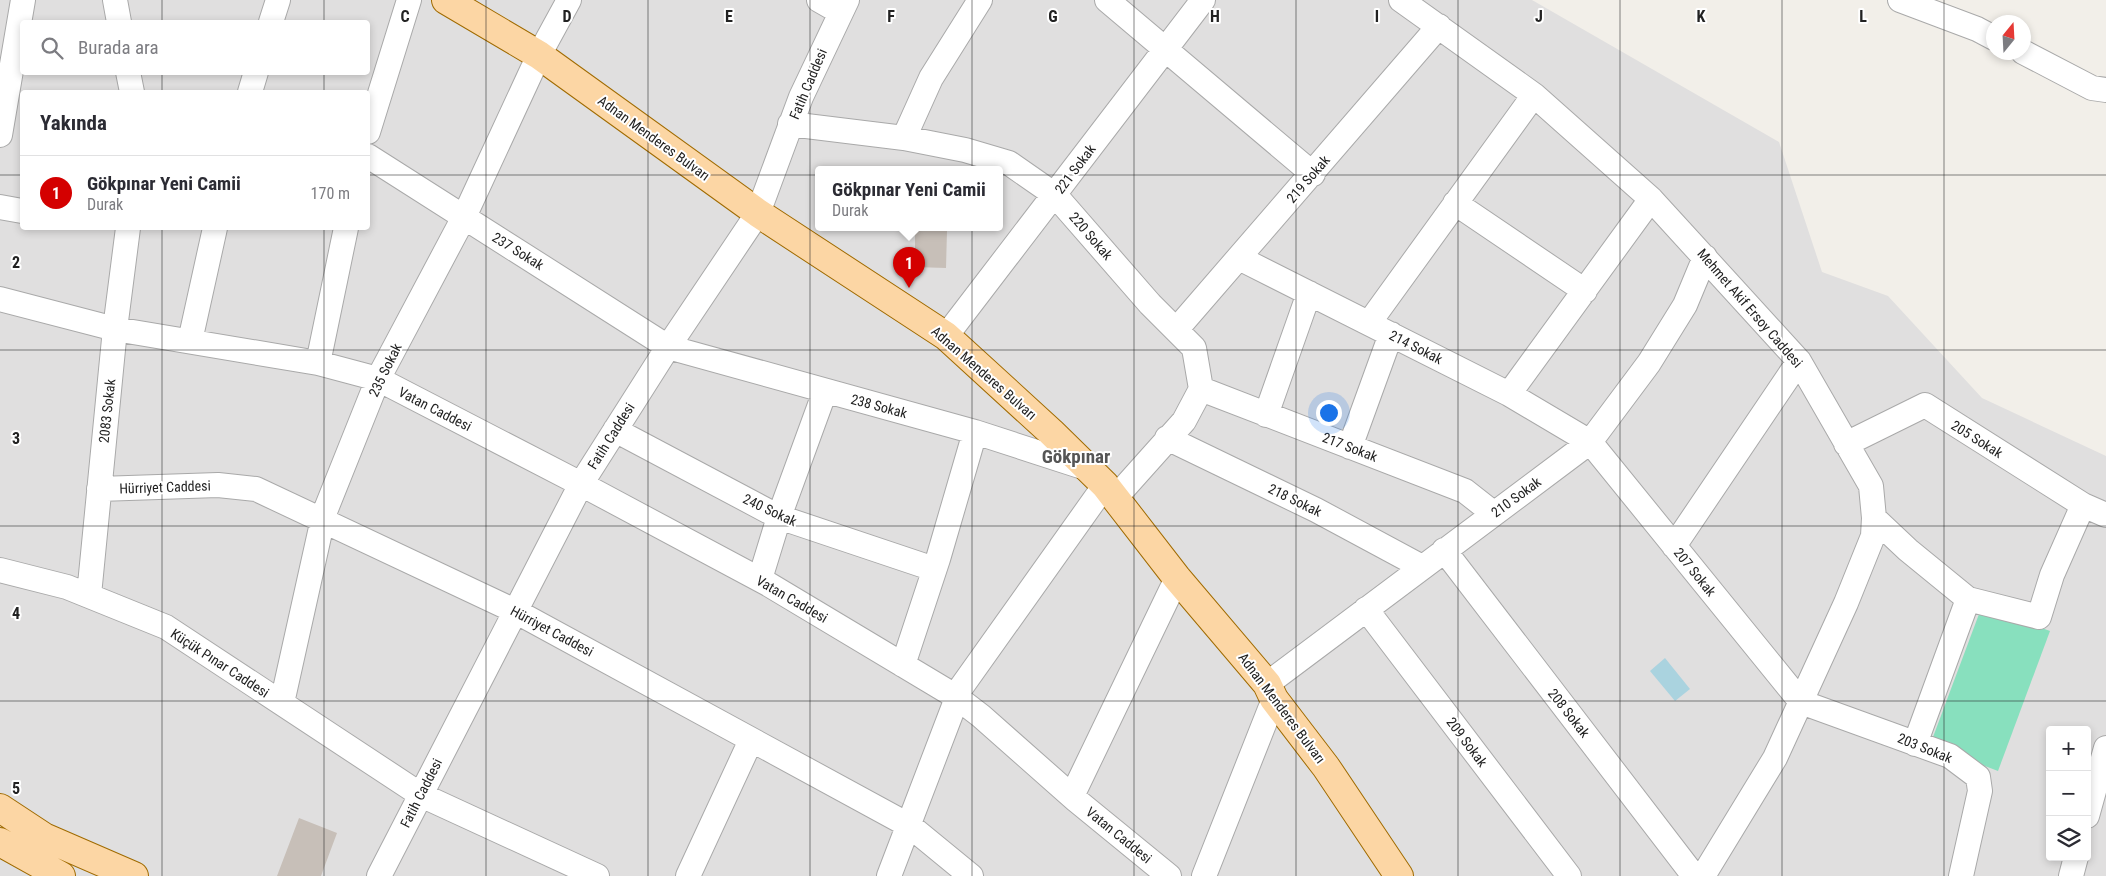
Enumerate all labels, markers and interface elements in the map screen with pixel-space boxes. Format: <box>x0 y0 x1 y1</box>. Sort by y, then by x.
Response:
text: C <box>400 7 410 26</box>
text: D <box>562 7 572 26</box>
text: E <box>725 7 733 26</box>
text: F <box>887 7 895 26</box>
text: G <box>1048 7 1058 26</box>
text: H <box>1210 7 1220 26</box>
text: I <box>1375 7 1379 26</box>
text: J <box>1535 7 1543 26</box>
text: K <box>1697 7 1706 26</box>
text: L <box>1859 7 1867 26</box>
north arrow <box>1986 15 2031 60</box>
search box <box>20 20 370 75</box>
icon: search <box>38 34 66 62</box>
text: Burada ara <box>78 36 159 59</box>
street label: Fatih Caddesi <box>786 46 830 122</box>
street label: Adnan Menderes Bulvarı <box>595 92 713 184</box>
text: Yakında <box>40 111 107 135</box>
street label: 221 Sokak <box>1051 141 1099 197</box>
street label: 219 Sokak <box>1283 152 1333 206</box>
popup <box>815 166 1003 231</box>
text: Gökpınar Yeni Camii <box>87 172 241 195</box>
text: Gökpınar Yeni Camii <box>832 178 986 201</box>
text: 1 <box>52 184 60 203</box>
text: 170 m <box>311 184 350 203</box>
text: Durak <box>87 195 123 214</box>
text: Durak <box>832 201 868 220</box>
street label: 220 Sokak <box>1066 209 1116 263</box>
street label: 237 Sokak <box>489 229 547 273</box>
street label: Mehmet Akif Ersoy Caddesi <box>1694 245 1806 371</box>
pin: 1 <box>893 247 925 288</box>
text: 2 <box>12 253 20 272</box>
street label: Adnan Menderes Bulvarı <box>928 323 1040 423</box>
street label: 214 Sokak <box>1387 327 1446 368</box>
street label: 235 Sokak <box>365 340 405 399</box>
street label: 2083 Sokak <box>96 377 118 444</box>
street label: Vatan Caddesi <box>396 384 474 434</box>
street label: 238 Sokak <box>849 391 910 421</box>
street label: Fatih Caddesi <box>584 400 638 472</box>
your location <box>1316 400 1342 426</box>
street label: 205 Sokak <box>1948 417 2006 461</box>
text: 3 <box>12 429 20 448</box>
street label: 217 Sokak <box>1320 429 1380 465</box>
district label: Gökpınar <box>1042 445 1110 468</box>
street label: 210 Sokak <box>1488 473 1545 520</box>
street label: Hürriyet Caddesi <box>119 477 211 497</box>
street label: 218 Sokak <box>1266 480 1325 520</box>
street label: 240 Sokak <box>741 491 800 530</box>
street label: 207 Sokak <box>1671 545 1720 600</box>
street label: Vatan Caddesi <box>753 572 831 626</box>
street label: Hürriyet Caddesi <box>508 602 596 660</box>
text: 4 <box>12 604 20 623</box>
street label: Küçük Pınar Caddesi <box>168 625 272 701</box>
street label: Adnan Menderes Bulvarı <box>1235 650 1329 766</box>
street label: 208 Sokak <box>1545 685 1593 741</box>
street label: 209 Sokak <box>1443 714 1491 770</box>
map controls <box>2046 726 2091 861</box>
button: + <box>2046 726 2091 771</box>
street label: 203 Sokak <box>1895 730 1955 766</box>
street label: Fatih Caddesi <box>397 756 445 830</box>
button: − <box>2046 771 2091 816</box>
text: 5 <box>12 779 20 798</box>
street label: Vatan Caddesi <box>1083 804 1155 866</box>
button: layers <box>2046 816 2091 861</box>

